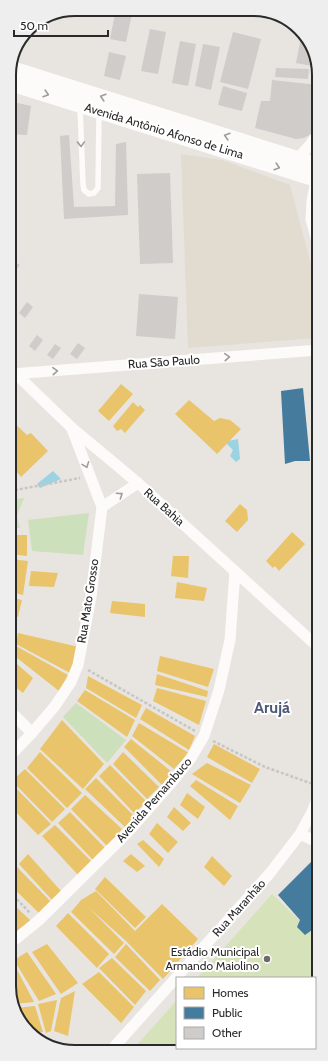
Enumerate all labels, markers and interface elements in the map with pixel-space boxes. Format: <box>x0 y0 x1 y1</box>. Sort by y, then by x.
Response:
scale bar <box>14 12 108 38</box>
text: 50 m <box>20 18 48 33</box>
one-way arrow <box>43 90 50 98</box>
one-way arrow <box>100 93 107 102</box>
street label: Avenida Antônio Afonso de Lima <box>83 99 246 162</box>
one-way arrow <box>224 132 231 141</box>
one-way arrow <box>77 141 86 147</box>
one-way arrow <box>274 162 281 171</box>
street label: Rua São Paulo <box>128 351 201 371</box>
one-way arrow <box>223 353 230 362</box>
one-way arrow <box>52 366 58 375</box>
one-way arrow <box>82 461 90 468</box>
street label: Rua Bahia <box>141 484 188 529</box>
one-way arrow <box>116 493 123 500</box>
street label: Rua Mato Grosso <box>73 557 102 644</box>
district label: Arujá <box>254 698 290 717</box>
street label: Avenida Pernambuco <box>113 754 195 845</box>
street label: Rua Maranhão <box>209 875 269 940</box>
place label: Estádio Municipal Armando Maiolino <box>166 944 259 973</box>
marker: Estádio Municipal Armando Maiolino <box>262 954 272 964</box>
legend <box>176 977 316 1049</box>
text: Homes <box>212 985 249 1000</box>
text: Public <box>212 1005 243 1020</box>
text: Other <box>212 1025 242 1040</box>

